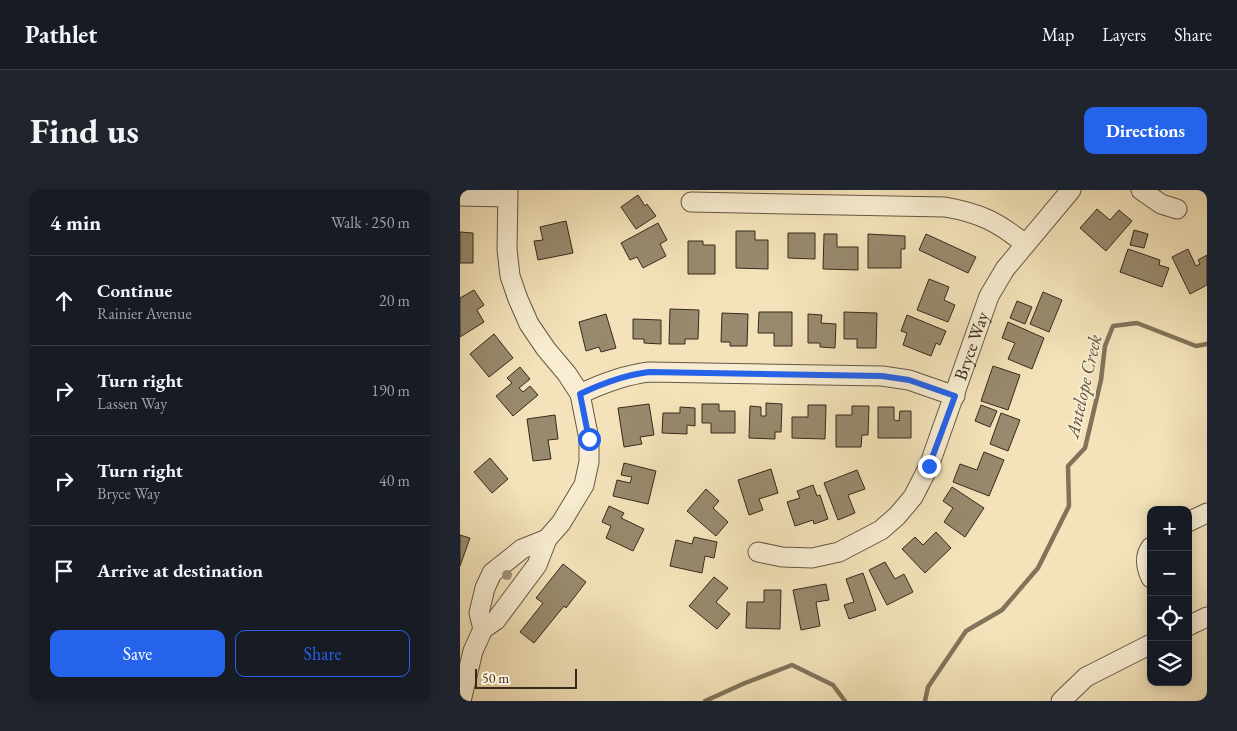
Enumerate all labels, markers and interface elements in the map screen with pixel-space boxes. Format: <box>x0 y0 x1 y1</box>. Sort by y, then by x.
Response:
text: Pathlet <box>25 19 97 50</box>
text: Map <box>1042 23 1074 46</box>
text: Layers <box>1102 23 1146 46</box>
text: Share <box>1174 23 1212 46</box>
button: Directions <box>1084 107 1207 154</box>
text: Find us <box>30 108 139 153</box>
text: 4 min <box>50 209 101 236</box>
text: Walk · 250 m <box>331 212 410 233</box>
text: Continue <box>97 278 172 303</box>
icon: ahead <box>50 287 78 315</box>
text: 20 m <box>379 290 410 311</box>
text: Rainier Avenue <box>97 303 192 324</box>
street label: Bryce Way <box>948 308 994 383</box>
water label: Antelope Creek <box>1059 332 1108 442</box>
text: Turn right <box>97 368 183 393</box>
icon: right <box>50 377 78 405</box>
text: 190 m <box>371 380 410 401</box>
text: Lassen Way <box>97 393 167 414</box>
route start <box>578 428 601 451</box>
route end <box>918 455 941 478</box>
text: Turn right <box>97 458 183 483</box>
icon: right <box>50 467 78 495</box>
text: 40 m <box>379 470 410 491</box>
text: Bryce Way <box>97 483 160 504</box>
map controls <box>1147 506 1192 686</box>
button: + <box>1147 506 1192 551</box>
button: − <box>1147 551 1192 596</box>
icon: arrive <box>50 557 78 585</box>
text: Arrive at destination <box>97 558 263 583</box>
button: locate <box>1147 596 1192 641</box>
button: Save <box>50 630 225 677</box>
button: Share <box>235 630 410 677</box>
button: layers <box>1147 641 1192 686</box>
scale bar <box>475 666 578 689</box>
text: 50 m <box>482 669 509 687</box>

